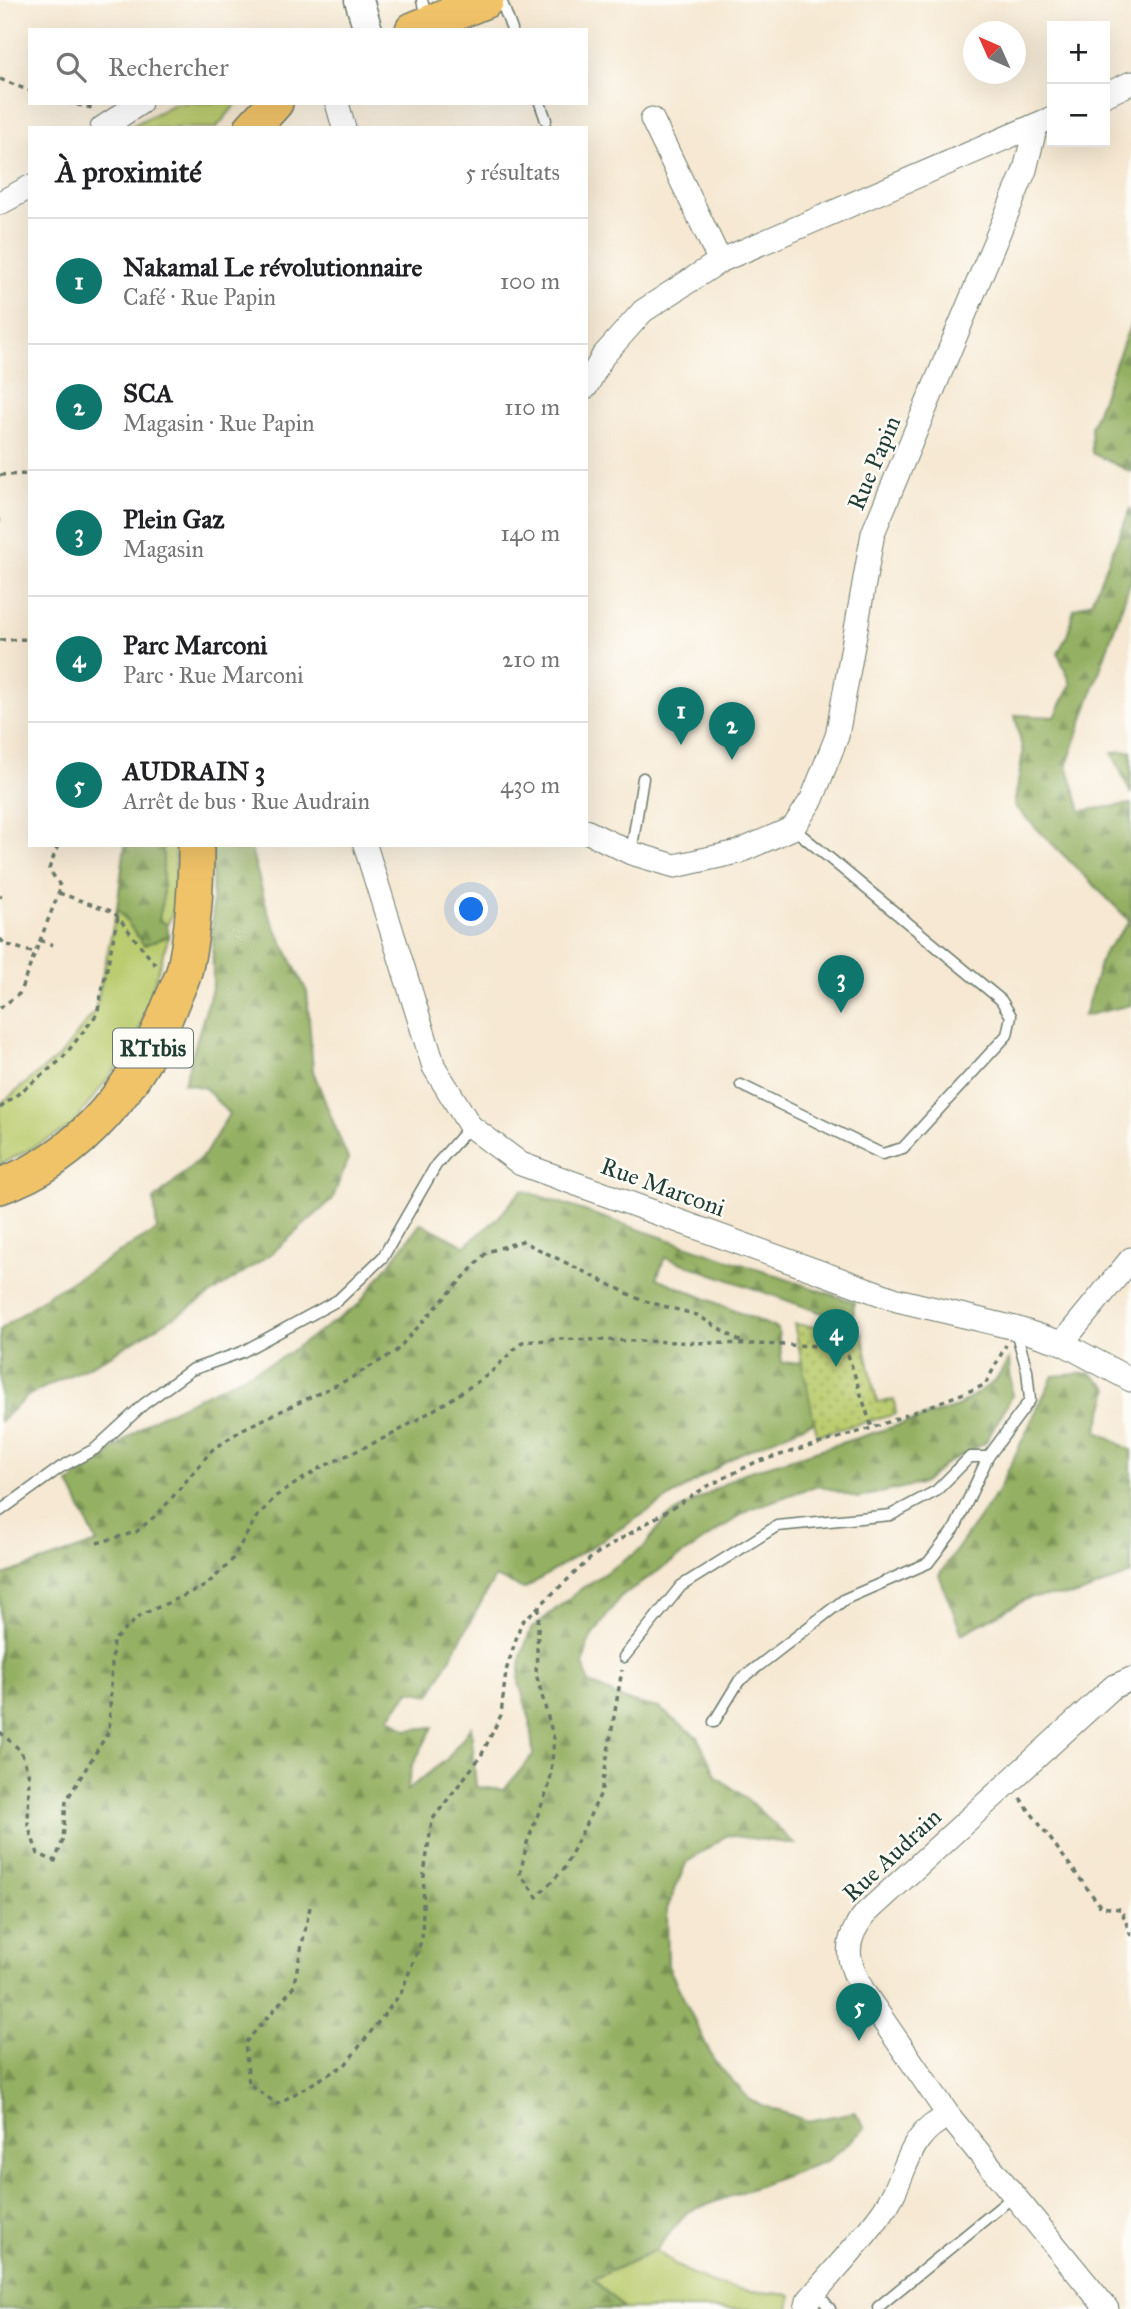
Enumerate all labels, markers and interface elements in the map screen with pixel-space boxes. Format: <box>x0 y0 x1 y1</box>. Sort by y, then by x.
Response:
north arrow <box>963 21 1026 84</box>
map controls <box>1047 21 1110 147</box>
button: + <box>1047 21 1110 84</box>
search box <box>28 28 588 105</box>
icon: search <box>52 48 90 86</box>
text: Rechercher <box>108 51 229 83</box>
button: − <box>1047 84 1110 147</box>
text: À proximité <box>56 154 202 190</box>
text: 5 résultats <box>465 158 560 186</box>
text: Nakamal Le révolutionnaire <box>123 251 422 283</box>
text: 1 <box>74 267 84 295</box>
text: 100 m <box>500 267 560 295</box>
text: Café · Rue Papin <box>123 283 276 311</box>
text: SCA <box>123 377 173 409</box>
text: 2 <box>73 393 85 421</box>
text: 110 m <box>504 393 560 421</box>
text: Magasin · Rue Papin <box>123 409 314 437</box>
street label: Rue Papin <box>841 411 907 515</box>
text: Plein Gaz <box>123 503 224 535</box>
text: 3 <box>74 519 84 547</box>
text: 140 m <box>500 519 560 547</box>
text: Magasin <box>123 535 204 563</box>
text: Parc Marconi <box>123 629 268 661</box>
text: 4 <box>73 645 85 673</box>
text: 210 m <box>502 645 560 673</box>
text: Parc · Rue Marconi <box>123 661 304 689</box>
pin: 1 <box>658 687 704 745</box>
pin: 2 <box>709 702 755 760</box>
text: AUDRAIN 3 <box>123 755 265 787</box>
text: 5 <box>74 771 84 799</box>
text: 430 m <box>500 771 560 799</box>
text: Arrêt de bus · Rue Audrain <box>123 787 370 815</box>
your location <box>454 892 488 926</box>
pin: 3 <box>818 955 864 1013</box>
road number: RT1bis <box>113 1028 193 1068</box>
street label: Rue Marconi <box>597 1151 730 1224</box>
pin: 4 <box>813 1309 859 1367</box>
street label: Rue Audrain <box>836 1802 948 1908</box>
pin: 5 <box>836 1983 882 2041</box>

